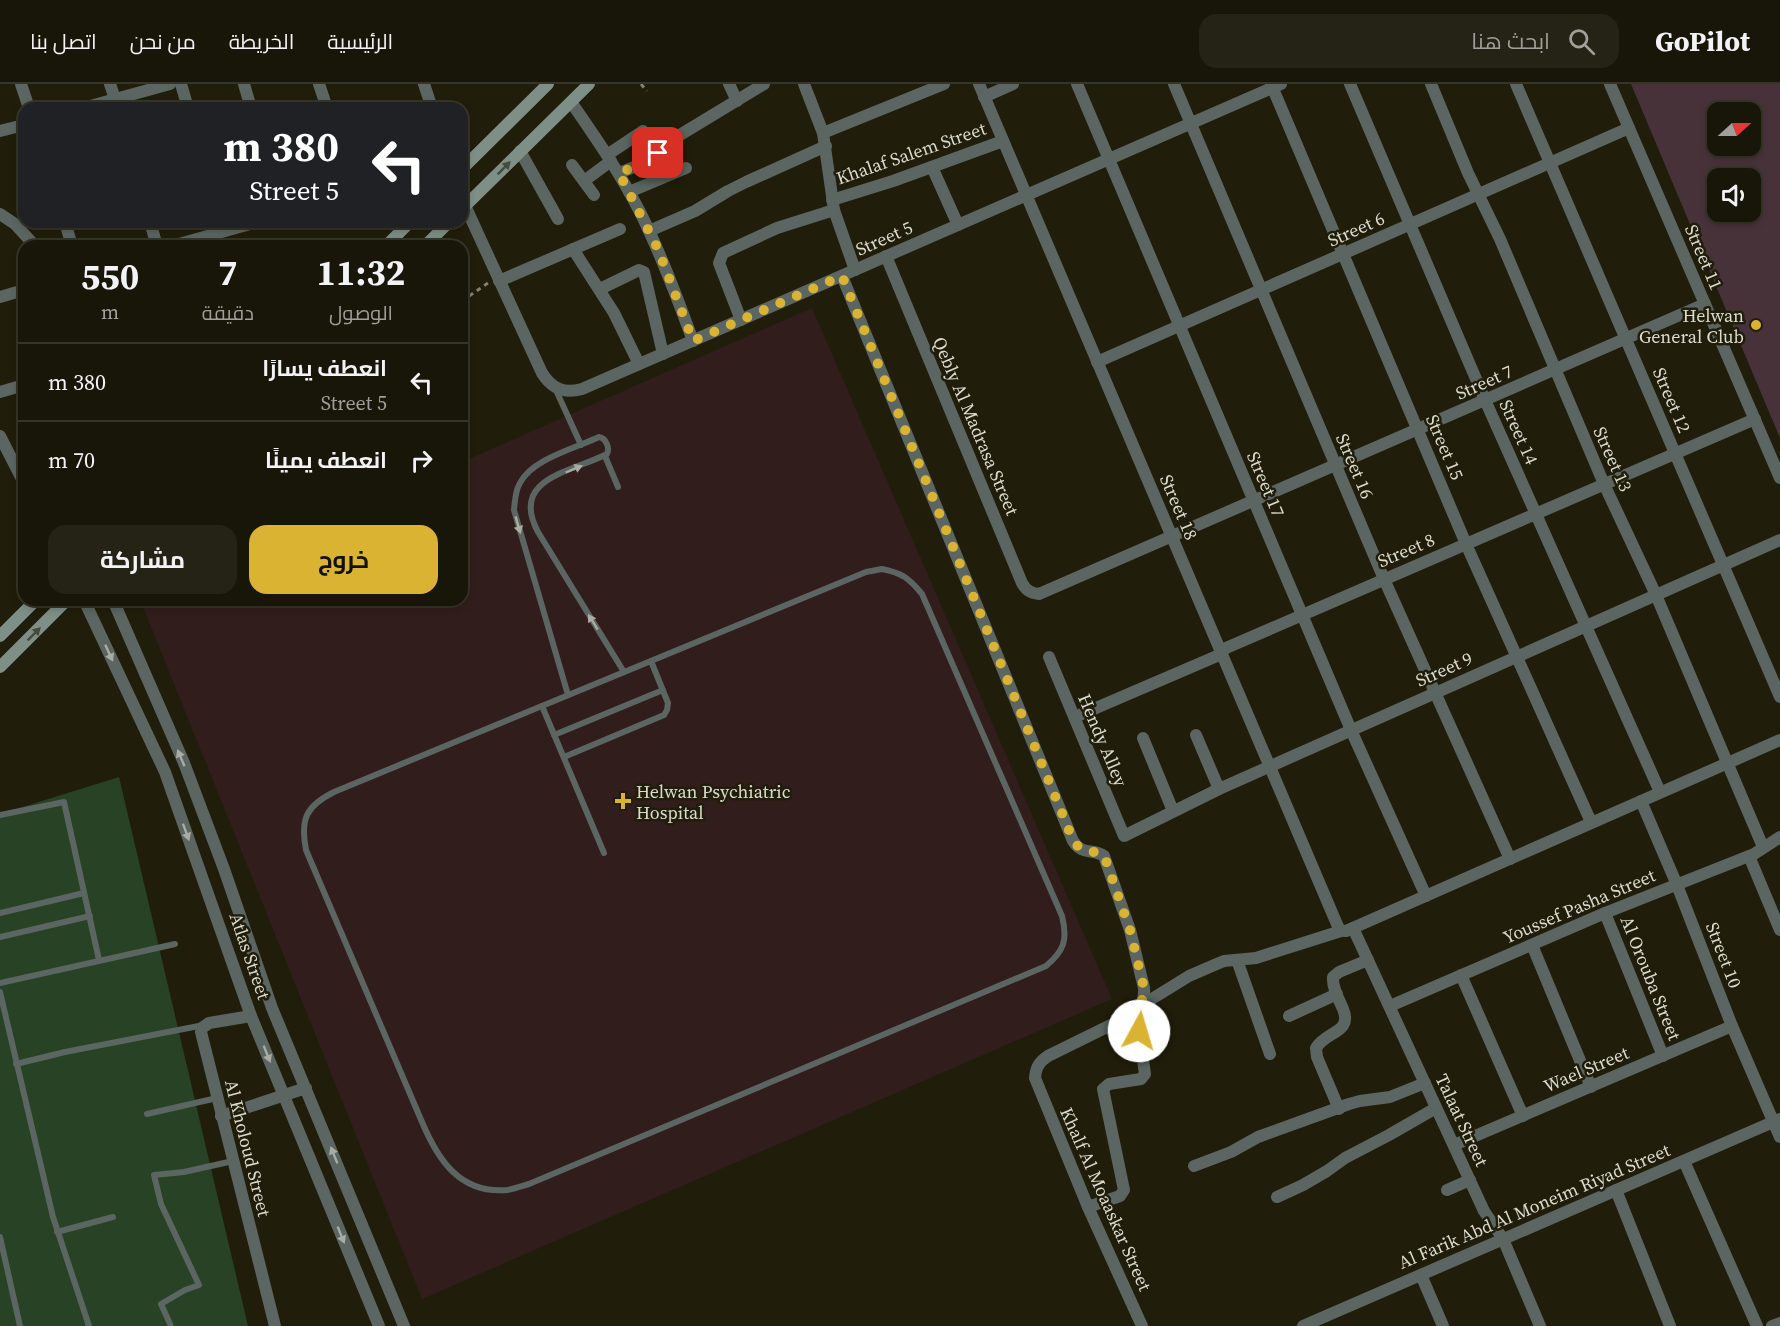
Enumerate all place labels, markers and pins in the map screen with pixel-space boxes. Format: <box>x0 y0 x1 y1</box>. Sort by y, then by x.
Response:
pin <box>632 127 683 178</box>
place label: Helwan General Club <box>1639 303 1744 349</box>
marker: Helwan General Club <box>1749 318 1763 332</box>
place label: Helwan Psychiatric Hospital <box>636 779 791 825</box>
marker: Helwan Psychiatric Hospital <box>614 792 632 810</box>

